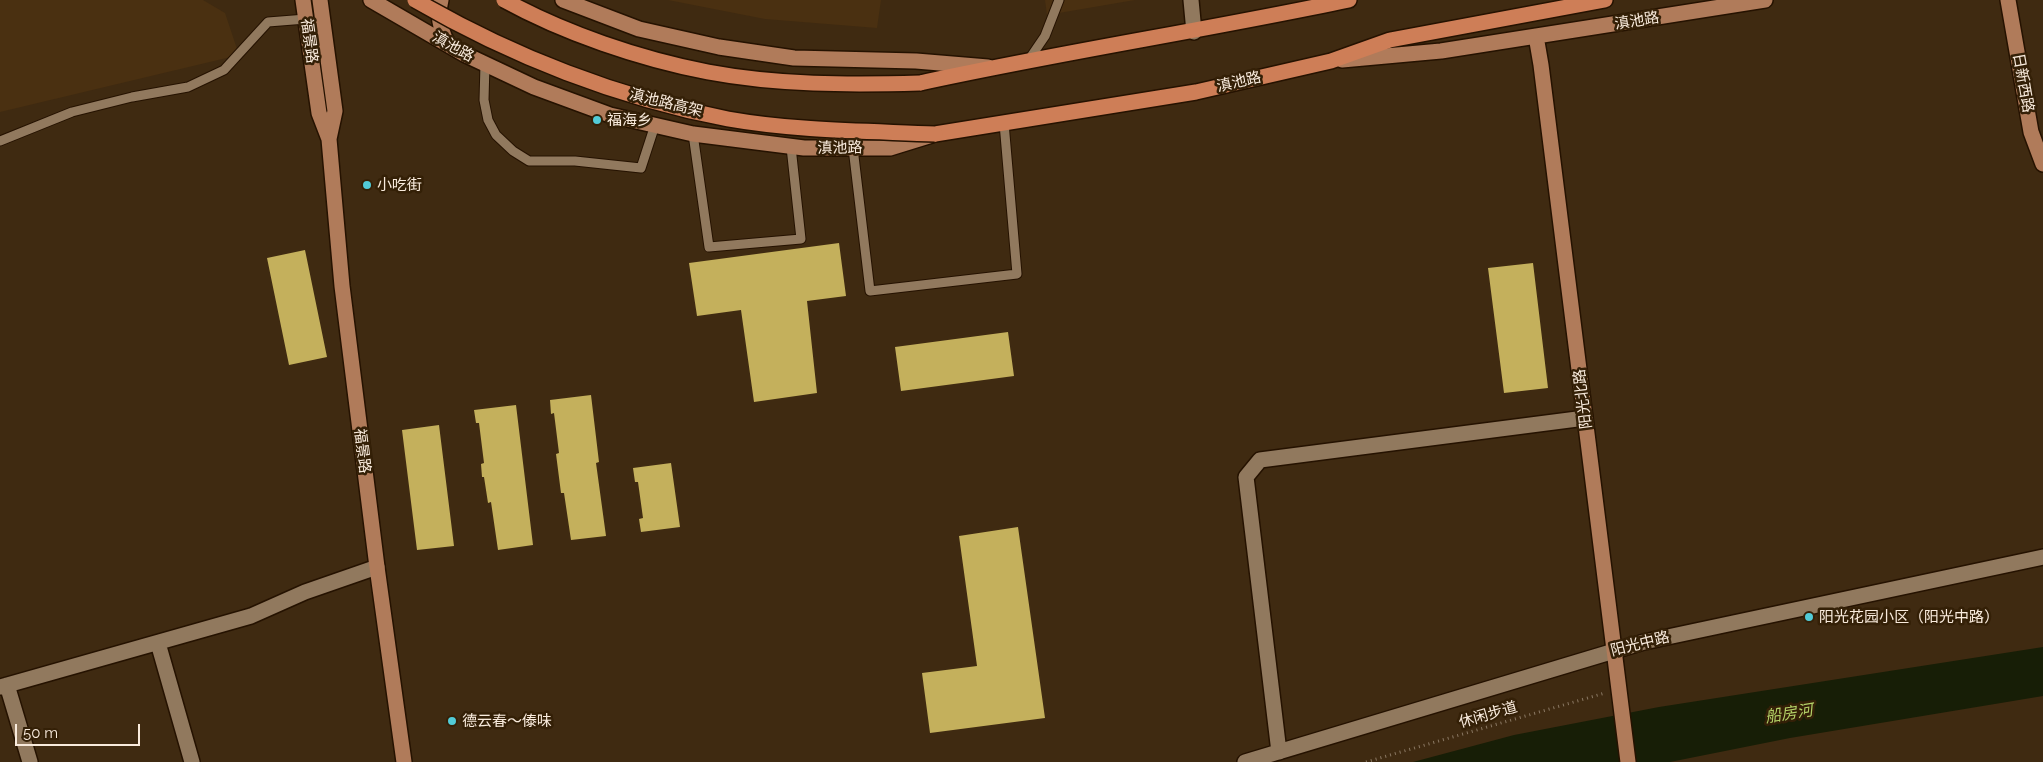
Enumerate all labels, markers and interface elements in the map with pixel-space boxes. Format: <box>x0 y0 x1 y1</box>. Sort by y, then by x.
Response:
street label: 滇池路 <box>1613 9 1661 33</box>
street label: 福景路 <box>297 17 321 65</box>
street label: 滇池路 <box>429 28 477 66</box>
street label: 日新西路 <box>2009 52 2037 114</box>
street label: 滇池路 <box>1215 68 1263 96</box>
street label: 滇池路高架 <box>627 85 705 121</box>
place label: 福海乡 <box>607 111 652 129</box>
marker: 福海乡 <box>591 114 603 126</box>
street label: 滇池路 <box>817 139 863 157</box>
place label: 小吃街 <box>377 176 422 194</box>
marker: 小吃街 <box>361 179 373 191</box>
street label: 阳光北路 <box>1570 368 1596 430</box>
street label: 福景路 <box>350 428 374 474</box>
place label: 阳光花园小区（阳光中路） <box>1819 608 1999 626</box>
marker: 阳光花园小区（阳光中路） <box>1803 611 1815 623</box>
street label: 阳光中路 <box>1609 628 1671 660</box>
street label: 休闲步道 <box>1457 698 1519 732</box>
water label: 船房河 <box>1764 701 1814 727</box>
place label: 德云春～傣味 <box>462 712 552 730</box>
scale bar <box>18 714 142 746</box>
marker: 德云春～傣味 <box>446 715 458 727</box>
text: 50 m <box>23 724 58 742</box>

